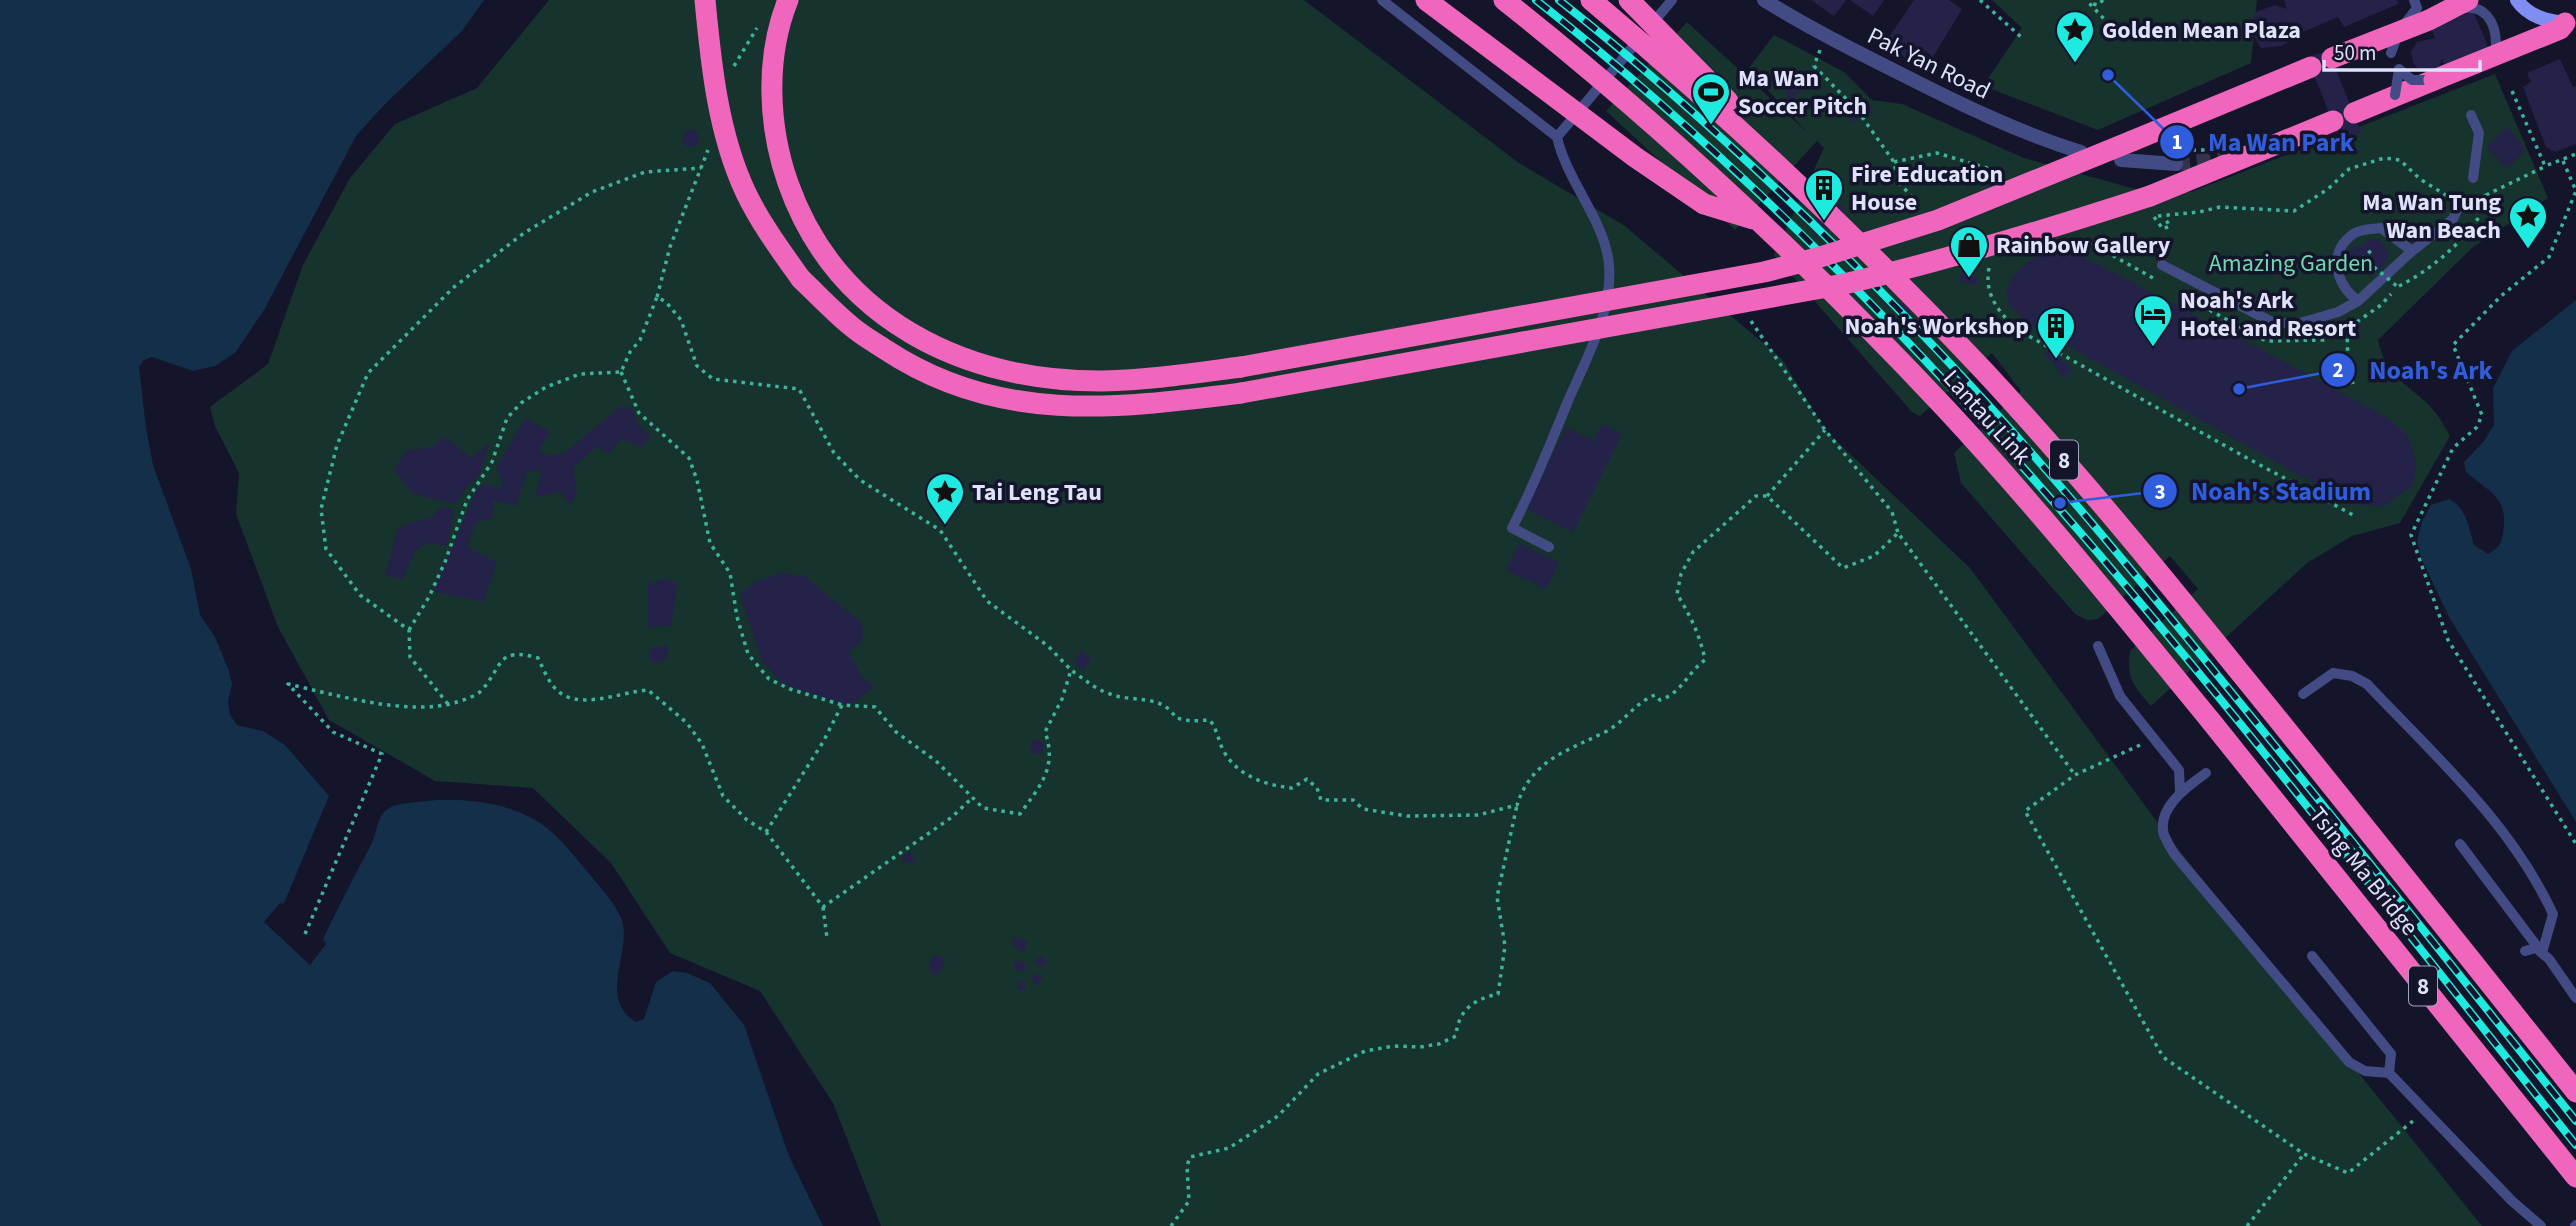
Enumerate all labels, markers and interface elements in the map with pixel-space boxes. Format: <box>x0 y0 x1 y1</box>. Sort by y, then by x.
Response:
place icon: Golden Mean Plaza <box>2054 9 2096 64</box>
place label: Golden Mean Plaza <box>2102 13 2301 48</box>
street label: Pak Yan Road <box>1861 19 1996 108</box>
scale bar <box>2324 28 2480 72</box>
text: 50 m <box>2334 38 2376 68</box>
place label: Ma Wan Soccer Pitch <box>1738 61 1867 124</box>
sports icon: Ma Wan Soccer Pitch <box>1690 71 1732 126</box>
callout: Ma Wan Park <box>2159 118 2368 165</box>
text: Ma Wan Park <box>2208 124 2355 161</box>
text: 1 <box>2171 127 2183 157</box>
place label: Fire Education House <box>1851 157 2003 220</box>
building icon: Fire Education House <box>1803 167 1845 222</box>
place label: Ma Wan Tung Wan Beach <box>2362 185 2501 248</box>
place icon: Ma Wan Tung Wan Beach <box>2507 195 2549 250</box>
shop icon: Rainbow Gallery <box>1948 224 1990 279</box>
place label: Rainbow Gallery <box>1996 228 2171 263</box>
park label: Amazing Garden <box>2209 246 2373 281</box>
place label: Noah's Ark Hotel and Resort <box>2180 283 2356 346</box>
hotel icon: Noah's Ark Hotel and Resort <box>2132 293 2174 348</box>
building icon: Noah's Workshop <box>2035 305 2077 360</box>
place label: Noah's Workshop <box>1845 309 2029 344</box>
callout: Noah's Ark <box>2320 346 2507 393</box>
text: Noah's Ark <box>2369 352 2493 389</box>
text: 2 <box>2332 355 2344 385</box>
street label: Lantau Link <box>1934 362 2039 473</box>
road number: 8 <box>2050 440 2078 480</box>
callout: Noah's Stadium <box>2142 468 2385 515</box>
place icon: Tai Leng Tau <box>924 471 966 526</box>
text: Noah's Stadium <box>2191 473 2371 510</box>
place label: Tai Leng Tau <box>972 475 1102 510</box>
text: 3 <box>2154 477 2166 507</box>
street label: Tsing Ma Bridge <box>2301 799 2427 943</box>
road number: 8 <box>2409 967 2437 1006</box>

